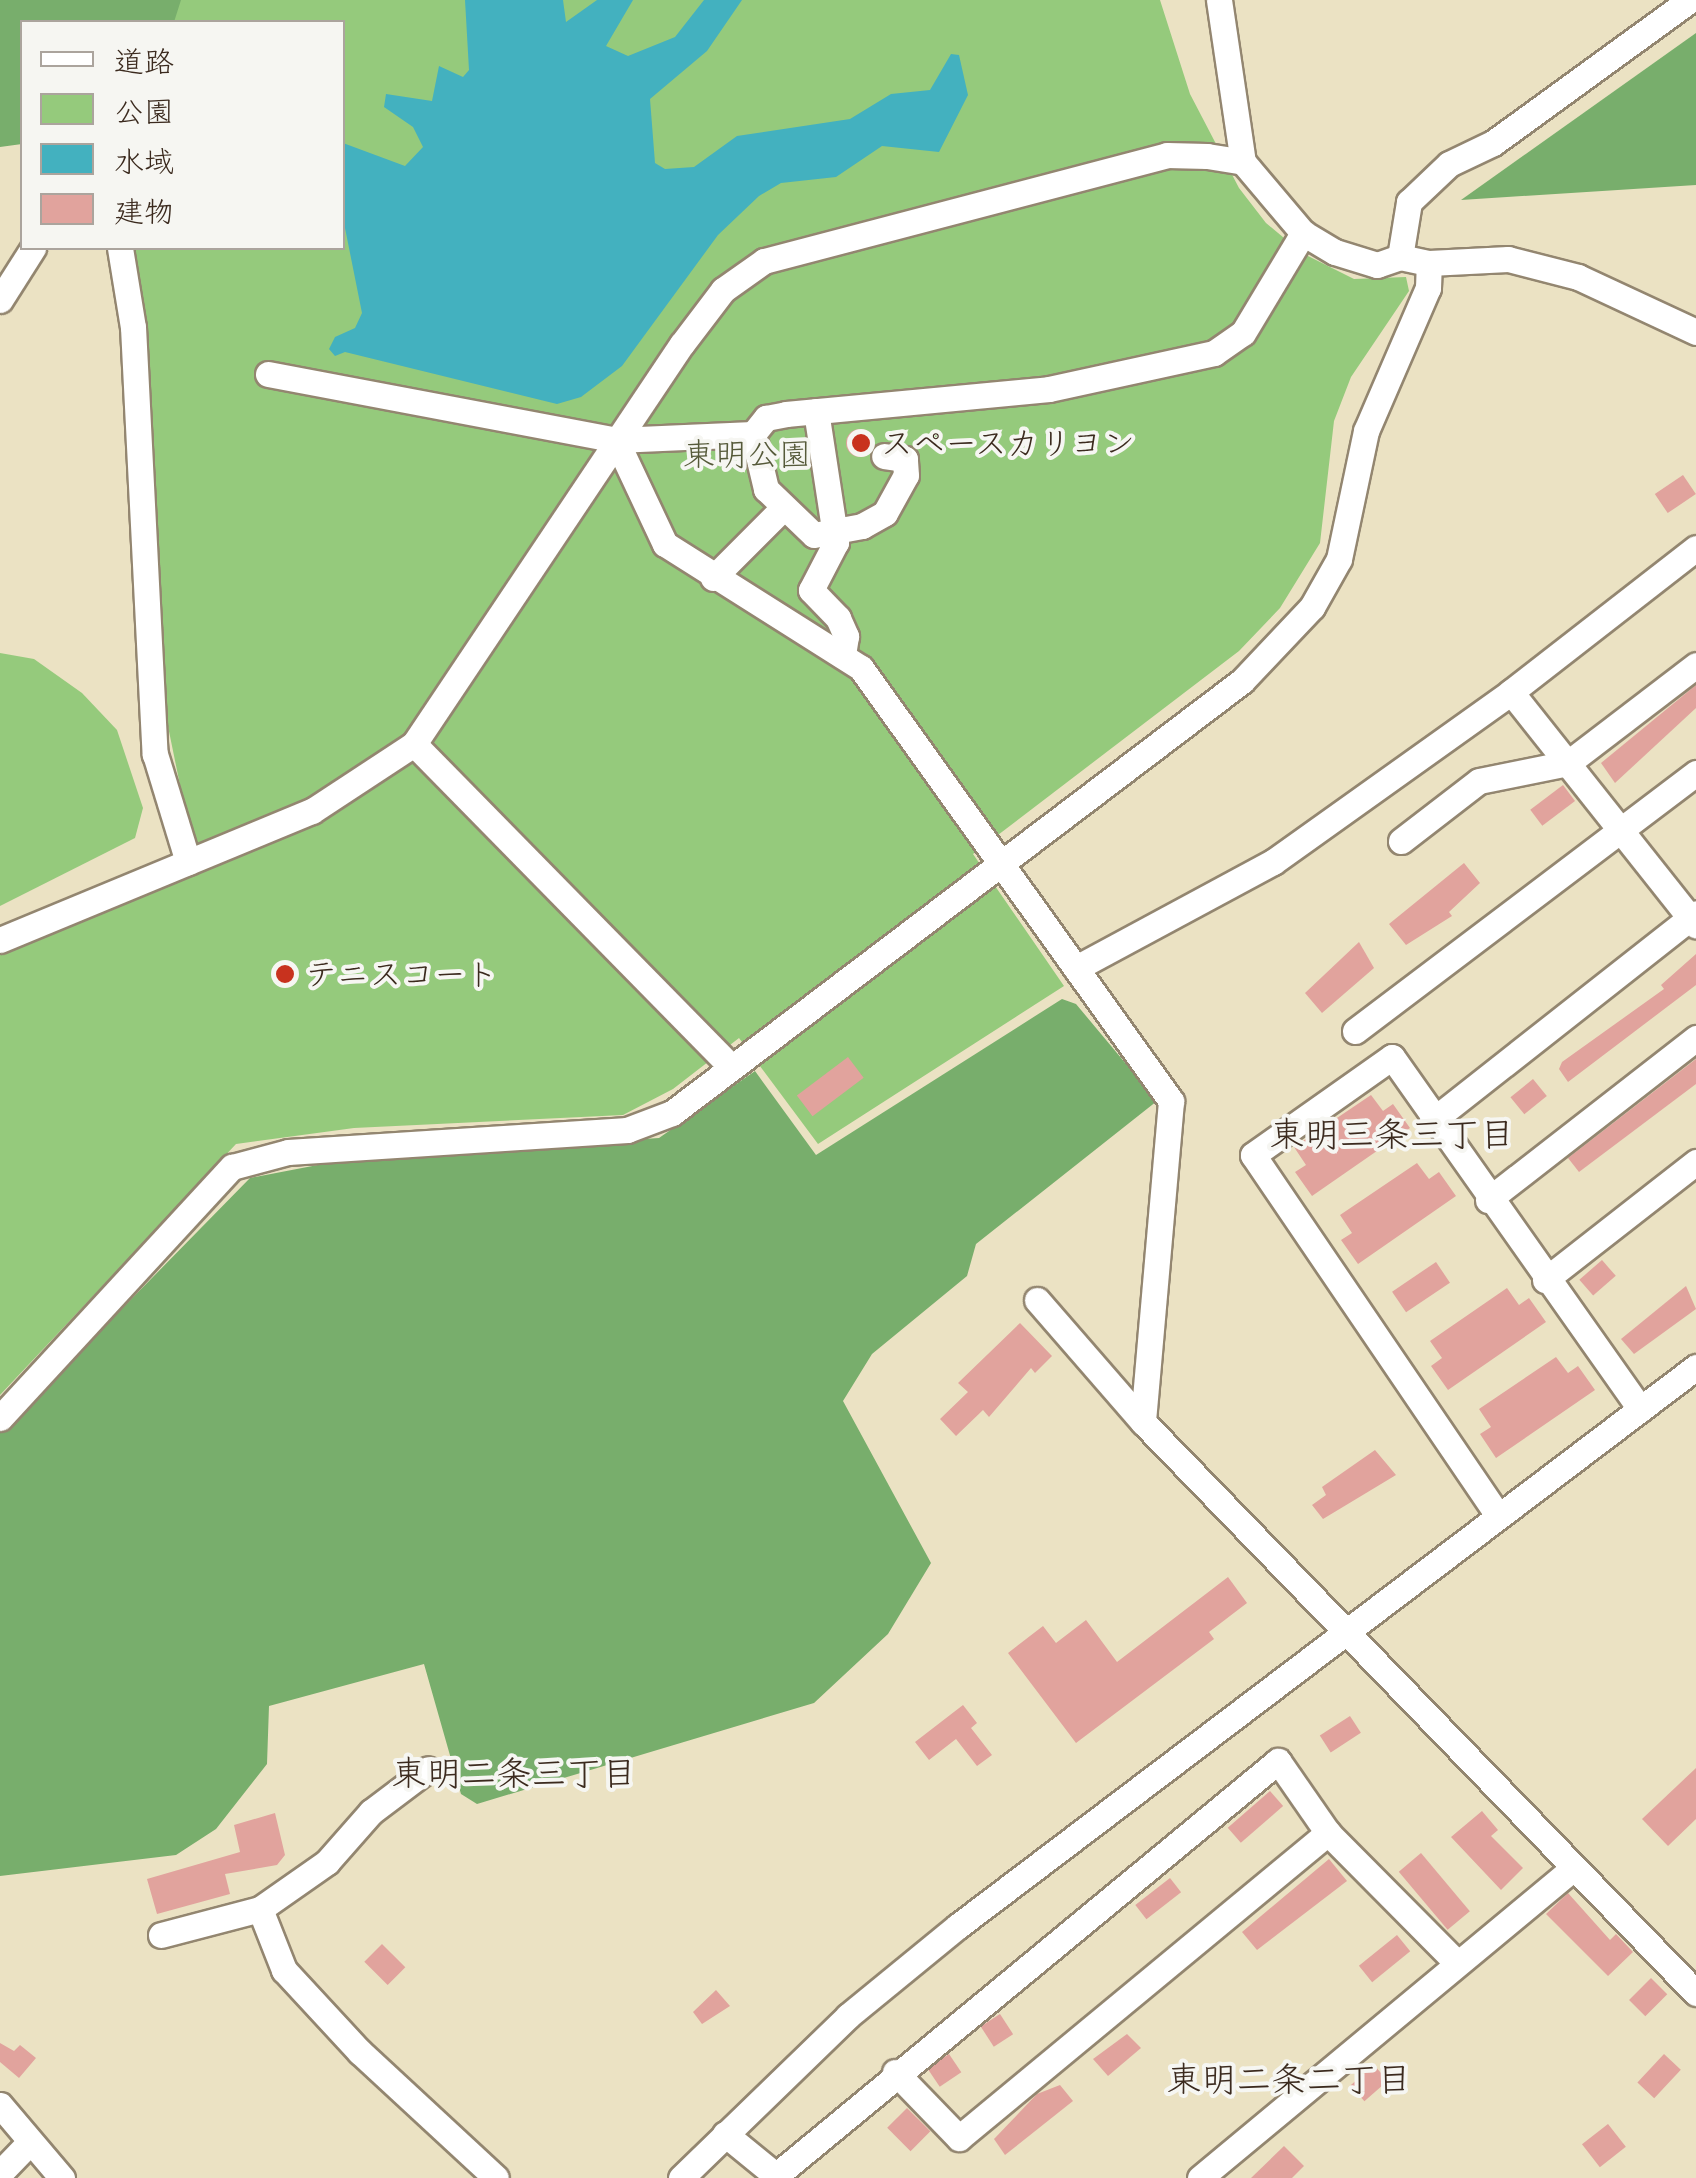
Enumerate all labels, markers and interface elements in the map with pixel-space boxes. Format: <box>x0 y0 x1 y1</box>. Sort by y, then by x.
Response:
legend <box>20 20 345 250</box>
text: 道路 <box>114 43 174 80</box>
text: 公園 <box>114 93 174 130</box>
text: 水域 <box>114 143 174 180</box>
text: 建物 <box>114 193 174 230</box>
place label: スペースカリヨン <box>881 424 1137 462</box>
marker: スペースカリヨン <box>850 432 872 454</box>
park label: 東明公園 <box>683 435 811 473</box>
place label: テニスコート <box>305 955 497 993</box>
marker: テニスコート <box>274 963 296 985</box>
district label: 東明三条三丁目 <box>1270 1113 1514 1155</box>
district label: 東明二条三丁目 <box>392 1752 636 1794</box>
district label: 東明二条二丁目 <box>1167 2058 1411 2100</box>

